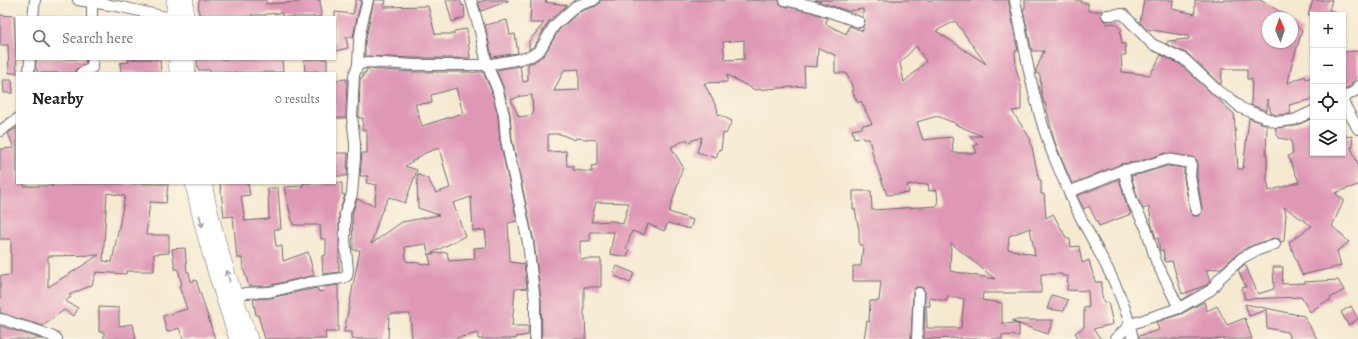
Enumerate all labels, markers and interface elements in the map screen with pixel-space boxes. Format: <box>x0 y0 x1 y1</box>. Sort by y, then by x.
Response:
north arrow <box>1262 12 1298 48</box>
map controls <box>1310 12 1346 156</box>
button: + <box>1310 12 1346 48</box>
search box <box>16 16 336 60</box>
icon: search <box>30 27 52 49</box>
text: Search here <box>62 28 133 48</box>
button: − <box>1310 48 1346 84</box>
button: locate <box>1310 84 1346 120</box>
text: Nearby <box>32 87 83 110</box>
text: 0 results <box>275 90 320 107</box>
button: layers <box>1310 120 1346 156</box>
one-way arrow <box>198 214 205 227</box>
one-way arrow <box>224 269 231 282</box>

